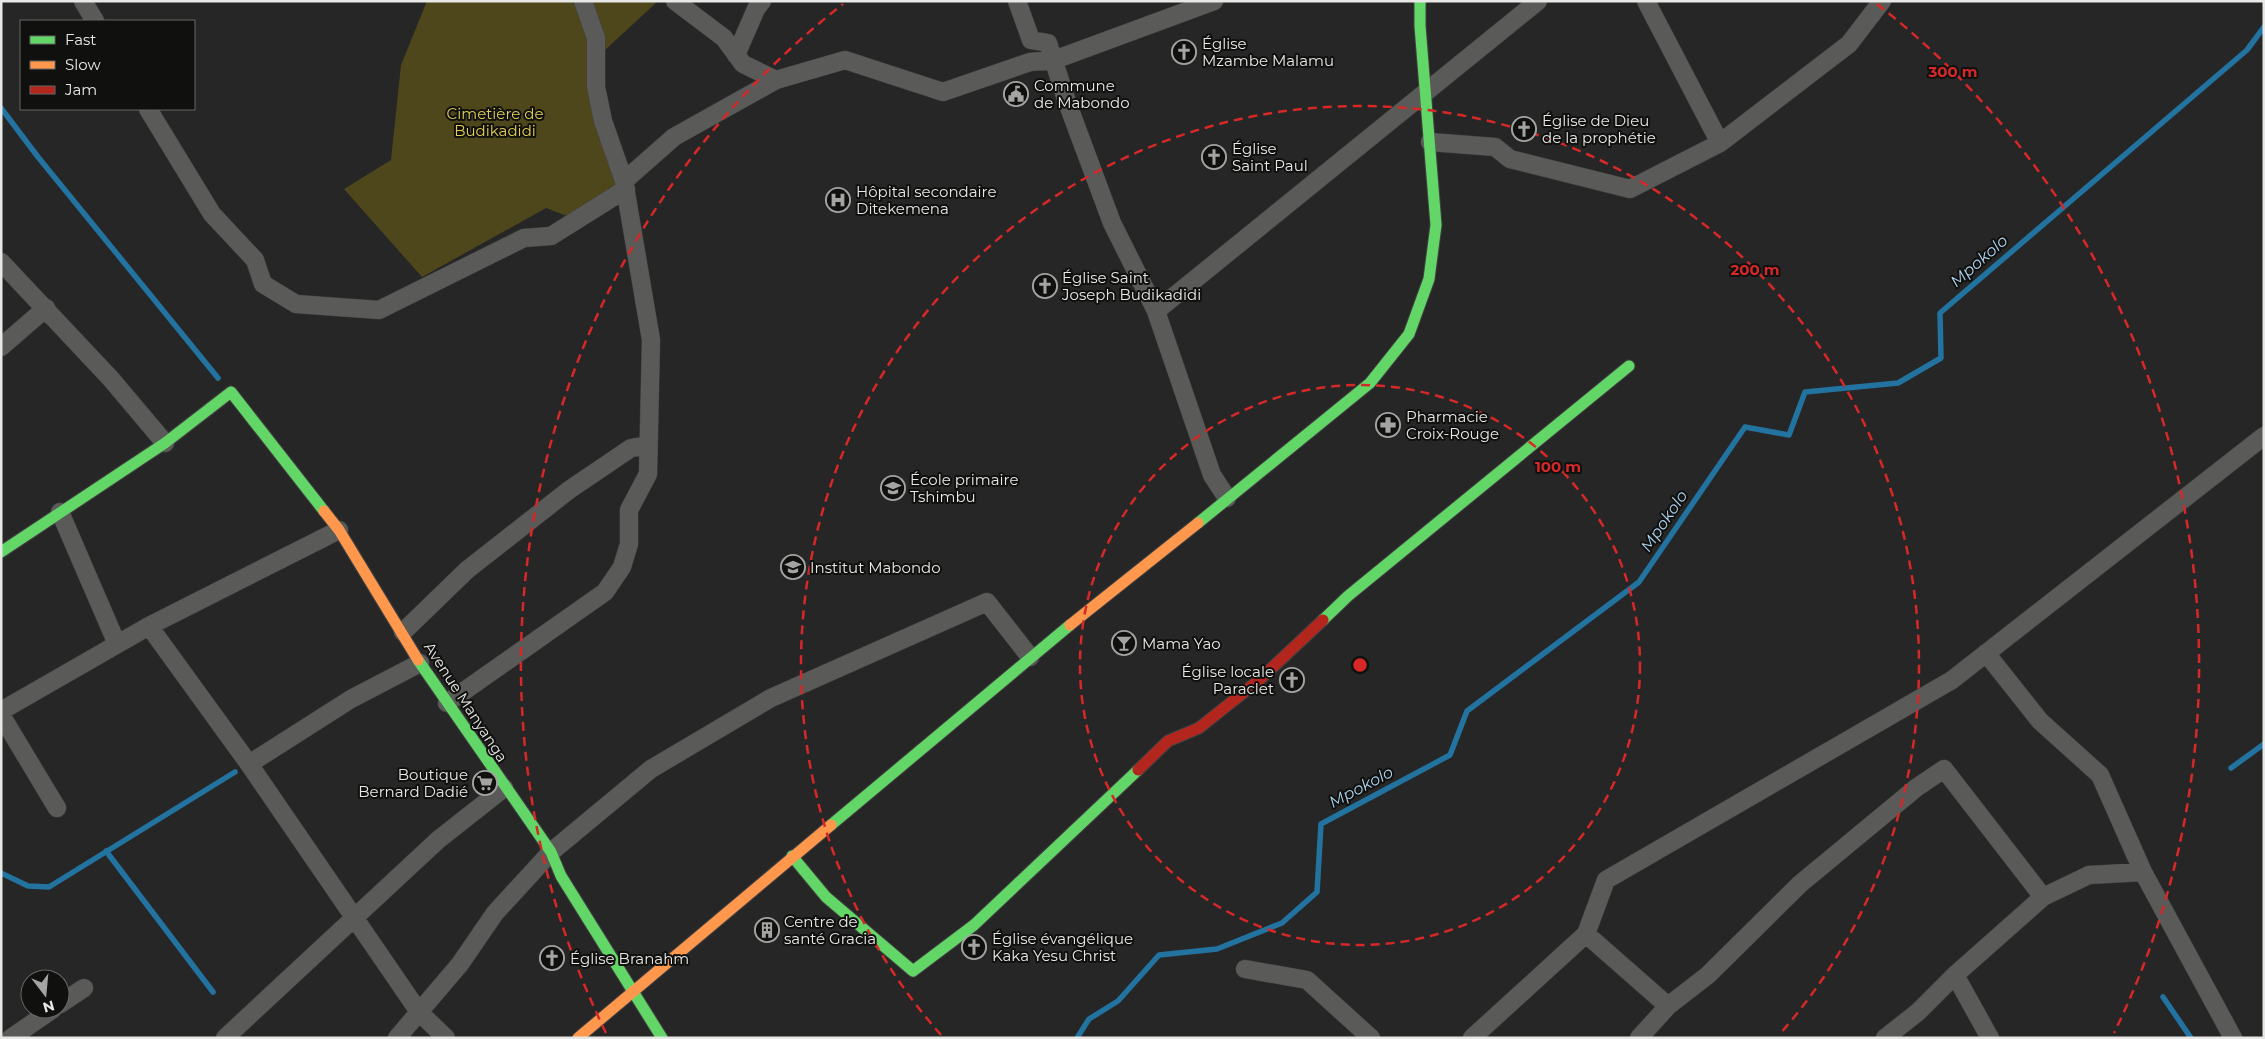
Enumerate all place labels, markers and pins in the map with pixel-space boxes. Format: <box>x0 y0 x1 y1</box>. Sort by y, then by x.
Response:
place label: Église Mzambe Malamu <box>1202 34 1334 70</box>
church icon: Église Mzambe Malamu <box>1171 39 1197 65</box>
place label: Commune de Mabondo <box>1034 76 1130 112</box>
public building icon: Commune de Mabondo <box>1003 81 1029 107</box>
place label: Église de Dieu de la prophétie <box>1542 111 1656 147</box>
church icon: Église de Dieu de la prophétie <box>1511 116 1537 142</box>
place label: Église Saint Paul <box>1232 139 1308 175</box>
church icon: Église Saint Paul <box>1201 144 1227 170</box>
place label: Hôpital secondaire Ditekemena <box>856 182 996 218</box>
hospital icon: Hôpital secondaire Ditekemena <box>825 187 851 213</box>
place label: Église Saint Joseph Budikadidi <box>1061 268 1201 304</box>
church icon: Église Saint Joseph Budikadidi <box>1032 273 1058 299</box>
place label: Pharmacie Croix-Rouge <box>1406 407 1499 443</box>
pharmacy icon: Pharmacie Croix-Rouge <box>1375 412 1401 438</box>
place label: École primaire Tshimbu <box>910 470 1018 506</box>
school or university icon: École primaire Tshimbu <box>880 475 906 501</box>
school or university icon: Institut Mabondo <box>780 554 806 580</box>
place label: Institut Mabondo <box>810 558 941 577</box>
bar icon: Mama Yao <box>1111 630 1137 656</box>
place label: Mama Yao <box>1142 634 1221 653</box>
centre of rings <box>1351 656 1369 674</box>
place label: Église locale Paraclet <box>1182 662 1274 698</box>
church icon: Église locale Paraclet <box>1279 667 1305 693</box>
place label: Boutique Bernard Dadié <box>358 765 468 801</box>
supermarket icon: Boutique Bernard Dadié <box>472 770 498 796</box>
place label: Centre de santé Gracia <box>784 912 876 948</box>
building icon: Centre de santé Gracia <box>754 917 780 943</box>
place label: Église évangélique Kaka Yesu Christ <box>992 929 1133 965</box>
church icon: Église évangélique Kaka Yesu Christ <box>961 934 987 960</box>
church icon: Église Branahm <box>539 945 565 971</box>
place label: Église Branahm <box>570 949 689 968</box>

